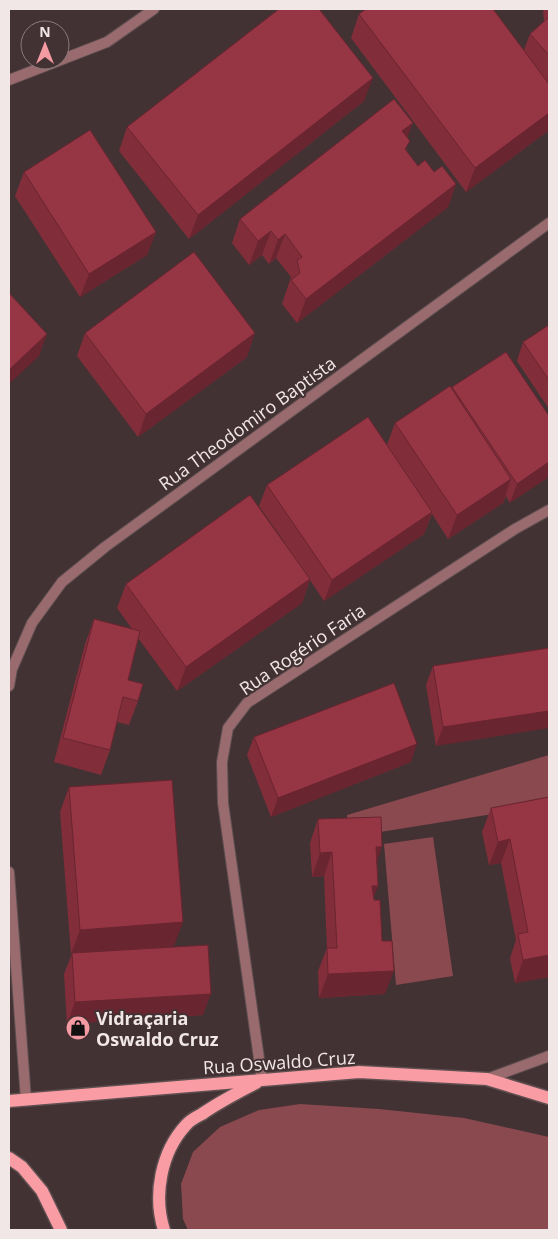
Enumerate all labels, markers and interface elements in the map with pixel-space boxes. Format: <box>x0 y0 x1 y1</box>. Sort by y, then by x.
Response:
north arrow <box>20 20 70 70</box>
text: N <box>39 22 51 41</box>
street label: Rua Theodomiro Baptista <box>154 351 340 495</box>
street label: Rua Rogério Faria <box>234 598 370 700</box>
place label: Vidraçaria Oswaldo Cruz <box>96 1006 219 1051</box>
shop icon: Vidraçaria Oswaldo Cruz <box>65 1015 91 1041</box>
street label: Rua Oswaldo Cruz <box>202 1045 356 1079</box>

